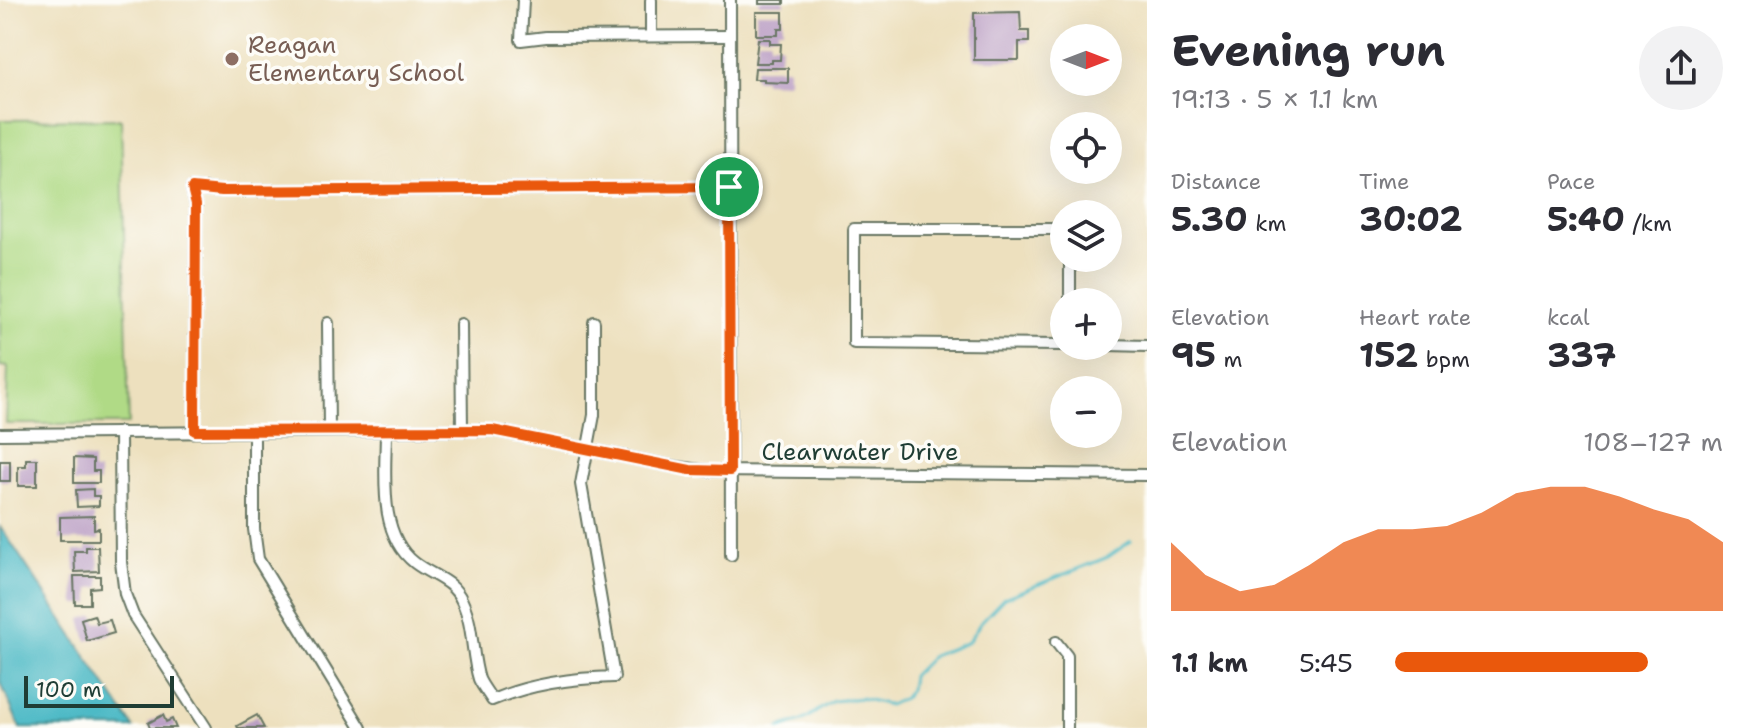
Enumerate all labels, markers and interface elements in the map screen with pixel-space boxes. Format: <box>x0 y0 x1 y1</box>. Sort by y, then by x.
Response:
text: Evening run <box>1171 21 1445 80</box>
north arrow <box>1050 24 1122 96</box>
map controls <box>1050 24 1122 448</box>
button: share <box>1639 26 1723 110</box>
place label: Reagan Elementary School <box>248 29 465 89</box>
marker: Reagan Elementary School <box>223 50 241 68</box>
text: 19:13 · 5 × 1.1 km <box>1171 81 1378 116</box>
button: locate <box>1050 112 1122 184</box>
pin <box>695 153 763 221</box>
icon: arrive <box>707 165 751 209</box>
text: Distance <box>1171 167 1261 196</box>
text: Time <box>1359 167 1409 196</box>
text: Pace <box>1547 167 1595 196</box>
text: 5.30 <box>1171 196 1248 242</box>
text: 30:02 <box>1359 196 1463 242</box>
text: 5:40 <box>1547 196 1625 242</box>
button: layers <box>1050 200 1122 272</box>
text: km <box>1248 209 1286 238</box>
text: /km <box>1625 209 1672 238</box>
button: + <box>1050 288 1122 360</box>
text: Elevation <box>1171 303 1269 332</box>
text: Heart rate <box>1359 303 1471 332</box>
text: kcal <box>1547 303 1590 332</box>
text: 95 <box>1171 332 1216 378</box>
text: 152 <box>1359 332 1418 378</box>
text: 337 <box>1547 332 1616 378</box>
text: m <box>1216 345 1243 374</box>
text: bpm <box>1418 345 1470 374</box>
button: − <box>1050 376 1122 448</box>
text: Elevation <box>1171 424 1287 459</box>
text: 108–127 m <box>1583 424 1723 459</box>
street label: Clearwater Drive <box>761 436 959 468</box>
text: 1.1 km <box>1171 645 1248 680</box>
text: 5:45 <box>1299 645 1353 680</box>
scale bar <box>24 672 174 708</box>
text: 100 m <box>36 675 102 704</box>

